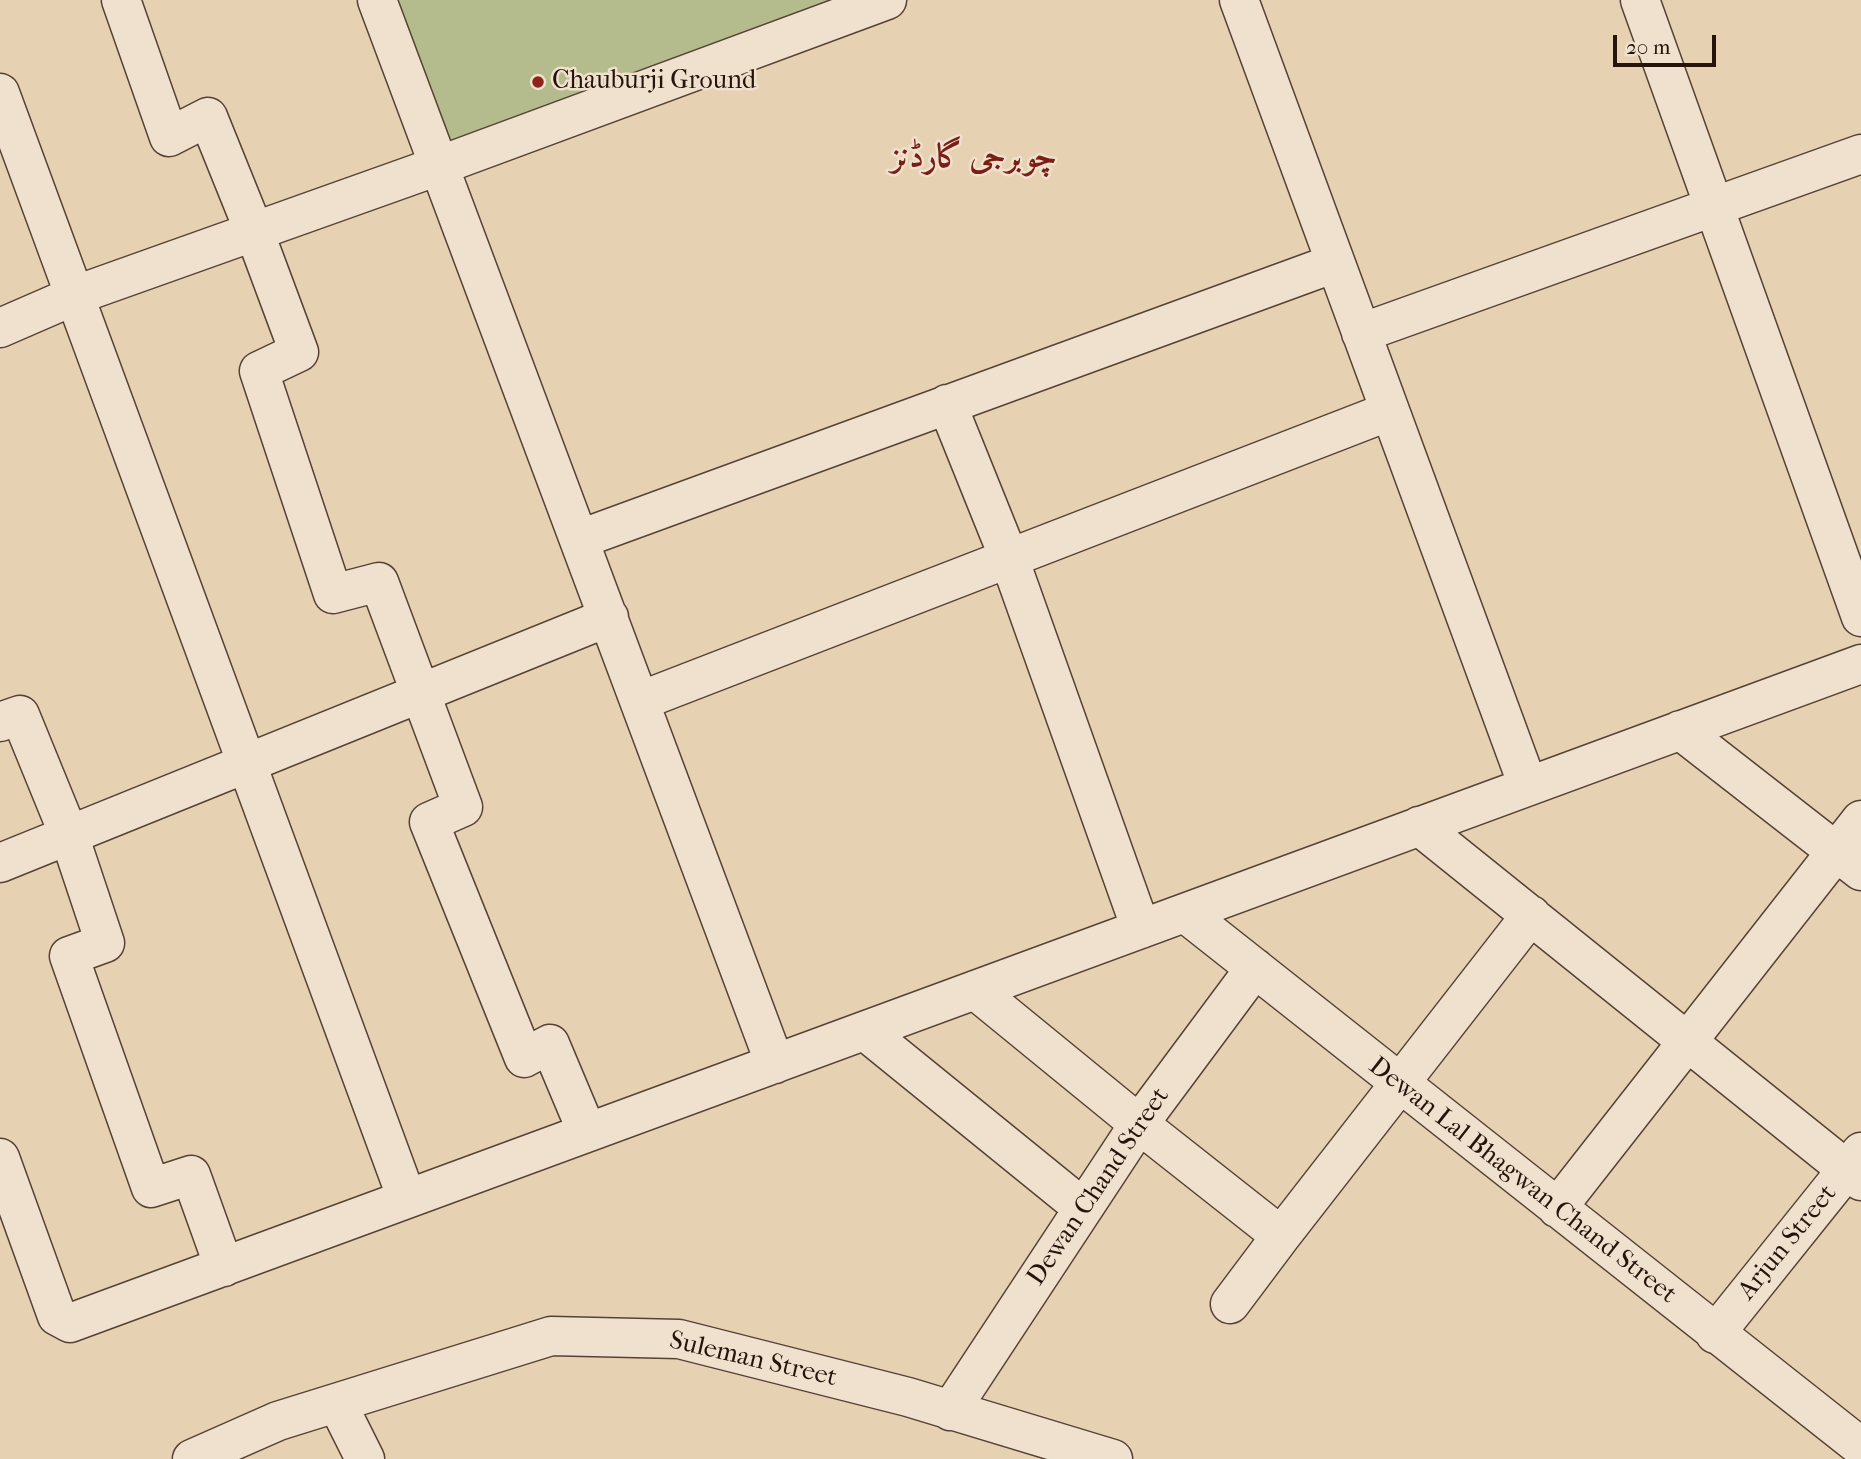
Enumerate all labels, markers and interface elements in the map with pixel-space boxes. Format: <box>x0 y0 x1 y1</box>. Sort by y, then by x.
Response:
scale bar <box>1616 21 1719 65</box>
text: 20 m <box>1626 35 1670 59</box>
place label: Chauburji Ground <box>552 66 756 98</box>
marker: Chauburji Ground <box>530 74 546 90</box>
district label: چوبرجی گارڈنز <box>891 139 1057 179</box>
street label: Dewan Lal Bhagwan Chand Street <box>1362 1051 1682 1311</box>
street label: Dewan Chand Street <box>1021 1082 1177 1292</box>
street label: Arjun Street <box>1732 1179 1844 1307</box>
street label: Suleman Street <box>666 1326 840 1394</box>

